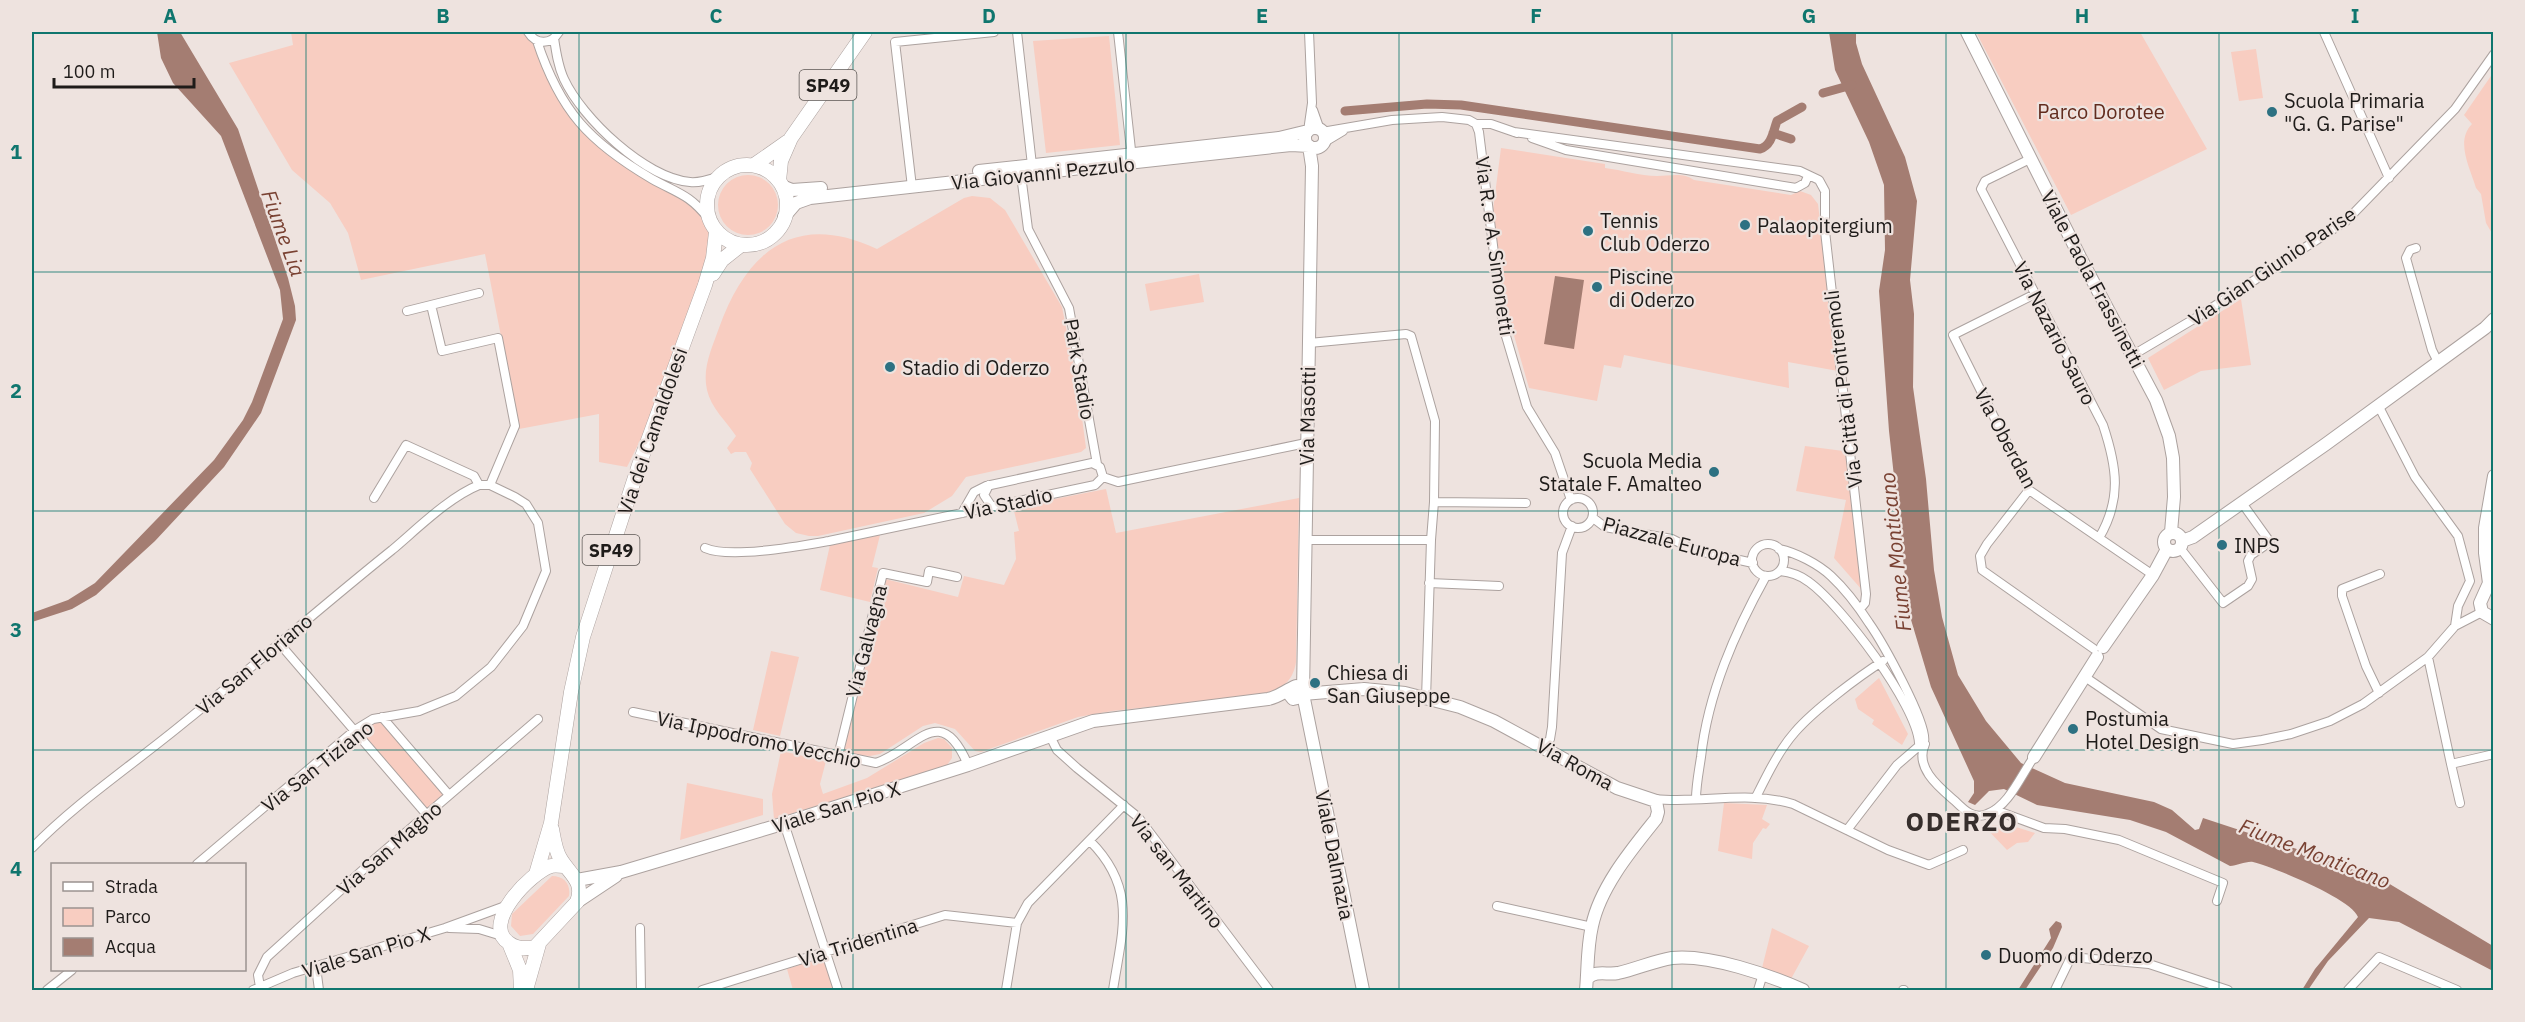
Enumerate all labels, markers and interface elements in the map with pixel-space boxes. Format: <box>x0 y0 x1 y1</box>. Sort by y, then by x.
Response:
text: A <box>163 2 177 29</box>
text: B <box>436 2 450 29</box>
text: C <box>709 2 723 29</box>
text: D <box>982 2 996 29</box>
text: E <box>1256 2 1268 29</box>
text: F <box>1530 2 1542 29</box>
text: G <box>1802 2 1816 29</box>
text: H <box>2075 2 2089 29</box>
text: I <box>2351 2 2359 29</box>
scale bar <box>54 51 194 89</box>
text: 100 m <box>63 60 115 83</box>
road number: SP49 <box>800 70 856 100</box>
place label: Scuola Primaria "G. G. Parise" <box>2284 87 2425 137</box>
park label: Parco Dorotee <box>2037 98 2165 125</box>
marker: Scuola Primaria "G. G. Parise" <box>2265 105 2279 119</box>
text: 1 <box>10 138 22 165</box>
street label: Via Giovanni Pezzulo <box>950 150 1136 196</box>
street label: Via R. e A. Simonetti <box>1469 155 1521 337</box>
street label: Viale Paola Frassinetti <box>2035 185 2151 373</box>
water label: Fiume Lia <box>255 186 313 280</box>
street label: Via Gian Giunio Parise <box>2183 200 2361 332</box>
place label: Tennis Club Oderzo <box>1600 207 1710 257</box>
place label: Palaopitergium <box>1757 212 1893 239</box>
marker: Palaopitergium <box>1738 218 1752 232</box>
marker: Tennis Club Oderzo <box>1581 224 1595 238</box>
street label: Via Nazario Sauro <box>2007 257 2103 409</box>
place label: Piscine di Oderzo <box>1609 263 1695 313</box>
marker: Piscine di Oderzo <box>1590 280 1604 294</box>
street label: Via Città di Pontremoli <box>1817 288 1869 490</box>
street label: Park Stadio <box>1058 316 1102 422</box>
street label: Via dei Camaldolesi <box>611 344 693 518</box>
place label: Stadio di Oderzo <box>902 354 1050 381</box>
marker: Stadio di Oderzo <box>883 360 897 374</box>
street label: Via Masotti <box>1293 366 1321 466</box>
text: 2 <box>10 377 22 404</box>
street label: Via Oberdan <box>1968 383 2044 493</box>
place label: Scuola Media Statale F. Amalteo <box>1539 447 1702 497</box>
marker: Scuola Media Statale F. Amalteo <box>1707 465 1721 479</box>
water label: Fiume Monticano <box>1873 471 1917 633</box>
street label: Via Stadio <box>961 480 1055 526</box>
street label: Piazzale Europa <box>1600 510 1744 572</box>
place label: INPS <box>2234 532 2280 559</box>
road number: SP49 <box>582 535 640 565</box>
marker: INPS <box>2215 538 2229 552</box>
street label: Via Galvagna <box>839 581 893 700</box>
street label: Via San Floriano <box>190 607 318 721</box>
text: 3 <box>10 616 22 643</box>
place label: Chiesa di San Giuseppe <box>1327 659 1451 709</box>
marker: Chiesa di San Giuseppe <box>1308 676 1322 690</box>
street label: Via Ippodromo Vecchio <box>654 704 864 774</box>
place label: Postumia Hotel Design <box>2085 705 2199 755</box>
street label: Via San Tiziano <box>256 714 378 818</box>
marker: Postumia Hotel Design <box>2066 722 2080 736</box>
street label: Via Roma <box>1532 732 1619 796</box>
street label: Viale San Pio X <box>769 775 903 839</box>
street label: Viale Dalmazia <box>1309 788 1361 923</box>
street label: Via San Magno <box>331 795 447 901</box>
district label: ODERZO <box>1906 804 2018 838</box>
street label: Via san Martino <box>1124 808 1230 934</box>
water label: Fiume Monticano <box>2235 811 2395 895</box>
text: 4 <box>10 855 22 882</box>
legend <box>51 863 246 971</box>
text: Strada <box>105 875 158 898</box>
text: Parco <box>105 905 151 928</box>
street label: Via Tridentina <box>795 911 921 973</box>
street label: Viale San Pio X <box>299 920 433 984</box>
text: Acqua <box>105 935 156 958</box>
place label: Duomo di Oderzo <box>1998 942 2153 969</box>
marker: Duomo di Oderzo <box>1979 948 1993 962</box>

